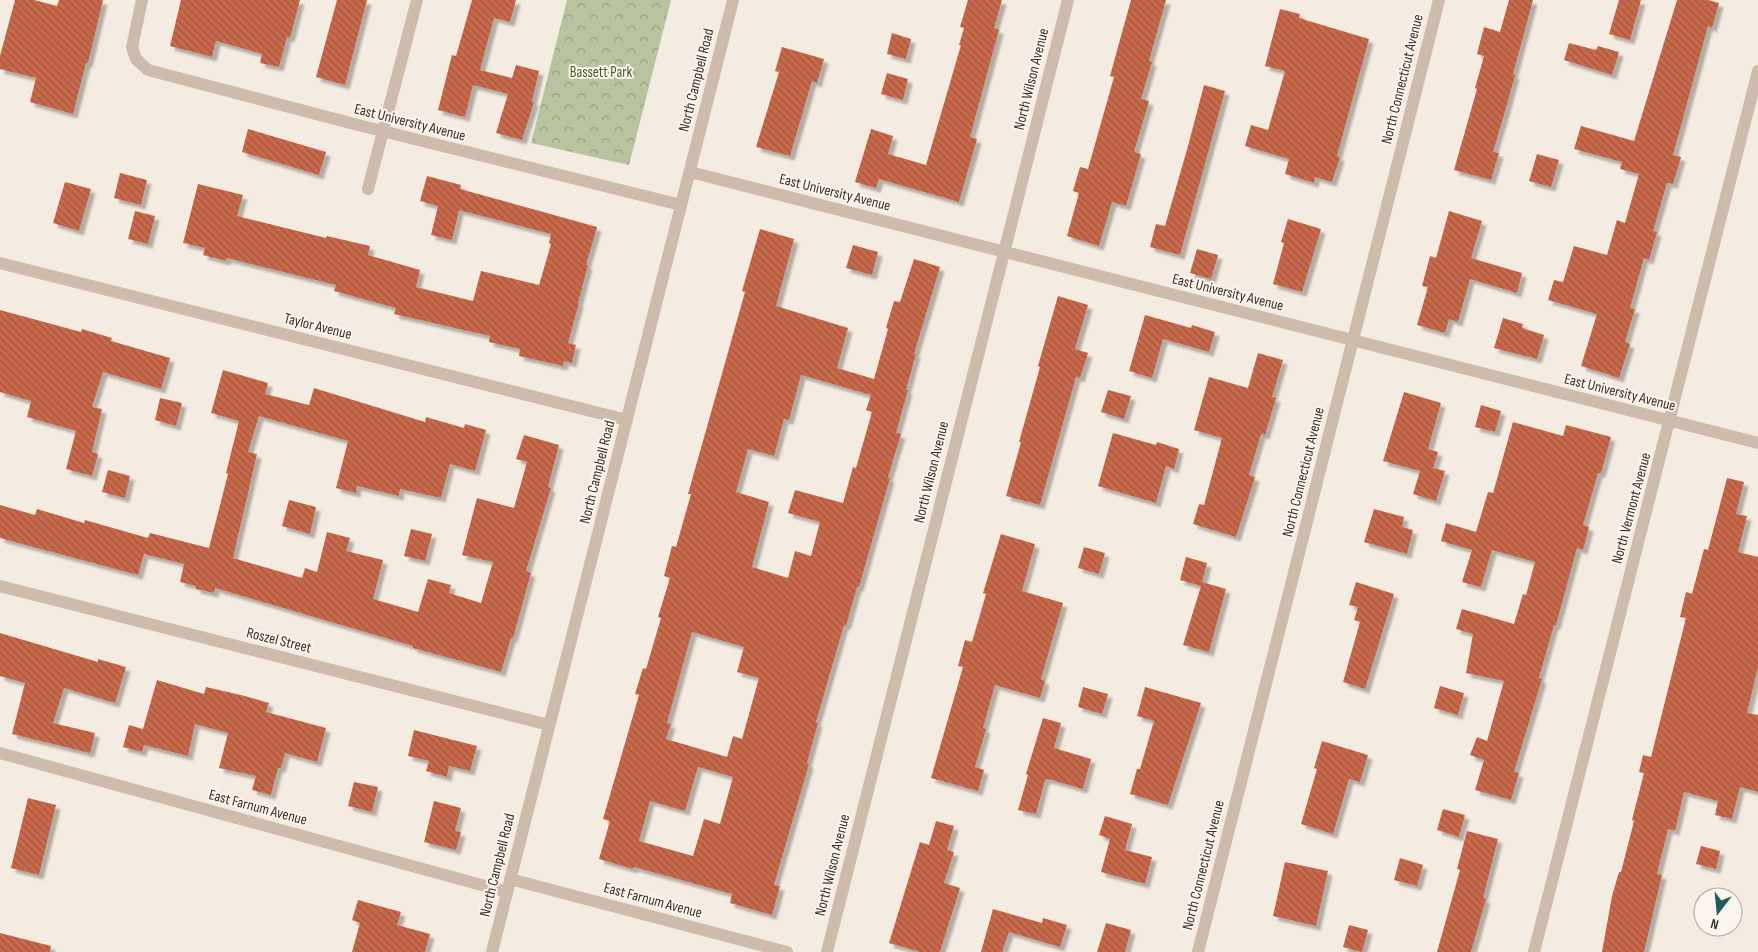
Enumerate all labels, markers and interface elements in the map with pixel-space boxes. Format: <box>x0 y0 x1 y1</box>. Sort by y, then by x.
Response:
street label: North Connecticut Avenue <box>1377 12 1428 146</box>
street label: North Wilson Avenue <box>1010 26 1053 132</box>
street label: North Campbell Road <box>674 27 718 134</box>
park label: Bassett Park <box>570 63 633 82</box>
street label: East University Avenue <box>352 99 468 146</box>
street label: East University Avenue <box>777 169 893 216</box>
street label: East University Avenue <box>1170 269 1286 316</box>
street label: Taylor Avenue <box>282 309 354 344</box>
street label: East University Avenue <box>1562 369 1678 416</box>
street label: North Connecticut Avenue <box>1278 405 1329 539</box>
street label: North Campbell Road <box>575 419 619 526</box>
street label: North Wilson Avenue <box>910 419 953 525</box>
street label: North Vermont Avenue <box>1608 450 1655 566</box>
street label: Roszel Street <box>244 623 314 658</box>
street label: East Farnum Avenue <box>207 785 309 830</box>
street label: North Connecticut Avenue <box>1178 798 1229 932</box>
street label: North Campbell Road <box>475 812 519 919</box>
street label: North Wilson Avenue <box>811 812 854 918</box>
street label: East Farnum Avenue <box>602 878 704 923</box>
north arrow <box>1693 887 1743 937</box>
text: N <box>1709 915 1720 933</box>

